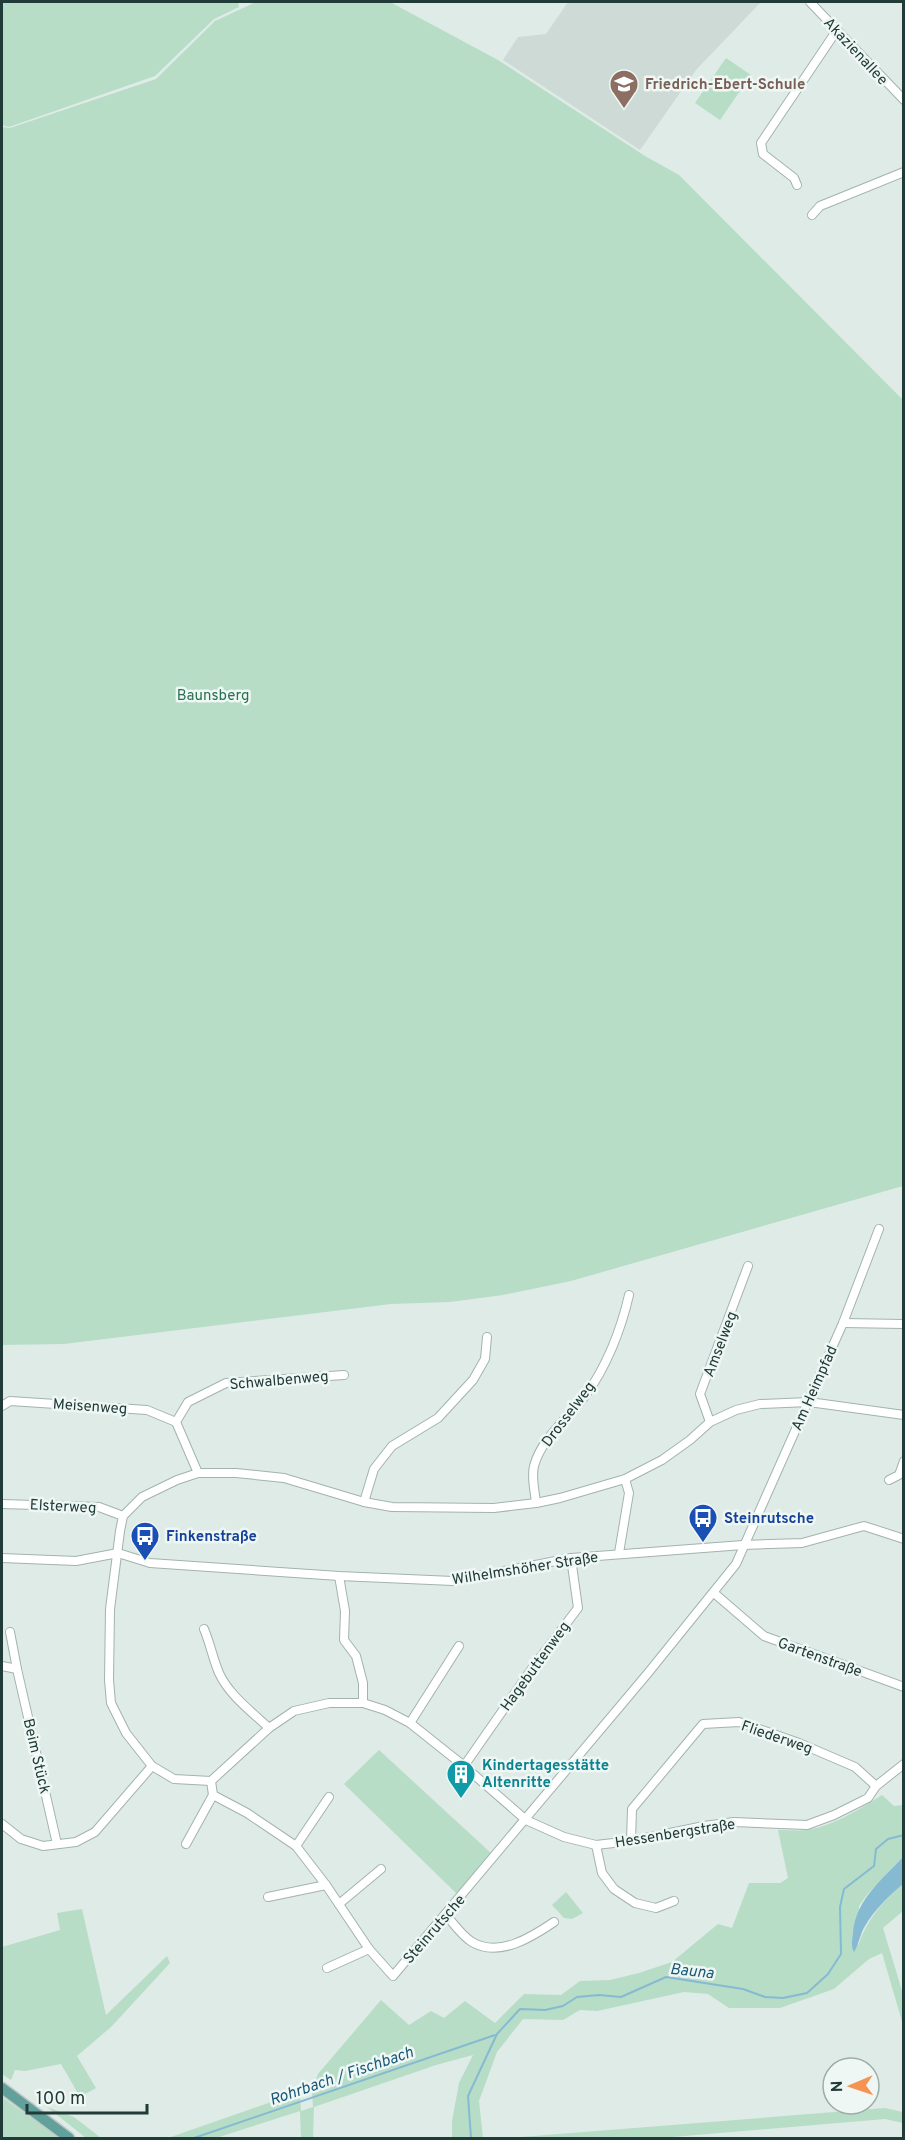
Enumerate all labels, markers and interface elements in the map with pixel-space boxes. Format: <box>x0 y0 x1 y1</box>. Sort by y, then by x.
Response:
street label: Akazienallee <box>819 14 891 90</box>
school or university icon: Friedrich-Ebert-Schule <box>608 68 640 110</box>
place label: Friedrich-Ebert-Schule <box>645 76 805 95</box>
park label: Baunsberg <box>177 687 249 706</box>
street label: Amselweg <box>700 1309 743 1380</box>
street label: Am Heimpfad <box>788 1343 843 1434</box>
street label: Schwalbenweg <box>229 1368 329 1395</box>
street label: Drosselweg <box>538 1378 600 1451</box>
street label: Meisenweg <box>52 1395 128 1420</box>
street label: Elsterweg <box>29 1496 97 1519</box>
bus stop icon: Steinrutsche <box>687 1502 719 1544</box>
place label: Steinrutsche <box>724 1510 814 1529</box>
bus stop icon: Finkenstraße <box>129 1520 161 1562</box>
place label: Finkenstraße <box>166 1528 257 1547</box>
street label: Wilhelmshöher Straße <box>451 1549 600 1590</box>
street label: Hagebuttenweg <box>497 1618 575 1715</box>
street label: Gartenstraße <box>775 1634 864 1682</box>
street label: Beim Stück <box>18 1717 53 1796</box>
street label: Fliederweg <box>738 1717 815 1760</box>
place label: Kindertagesstätte Altenritte <box>482 1757 609 1793</box>
building icon: Kindertagesstätte Altenritte <box>445 1758 477 1800</box>
street label: Hessenbergstraße <box>614 1816 737 1853</box>
street label: Steinrutsche <box>400 1891 470 1969</box>
water label: Bauna <box>669 1960 716 1984</box>
water label: Rohrbach / Fischbach <box>267 2043 417 2111</box>
north arrow <box>821 2056 881 2116</box>
scale bar <box>27 2077 147 2115</box>
text: N <box>828 2080 848 2093</box>
text: 100 m <box>36 2088 85 2111</box>

